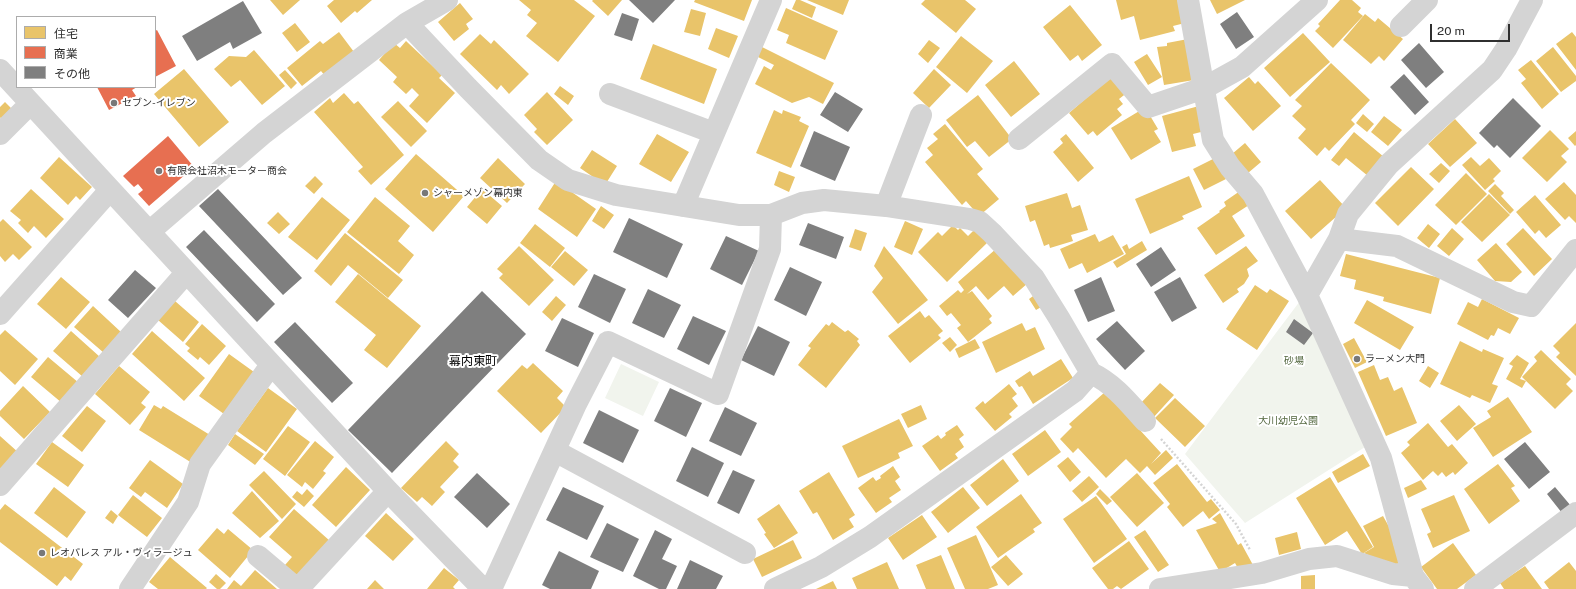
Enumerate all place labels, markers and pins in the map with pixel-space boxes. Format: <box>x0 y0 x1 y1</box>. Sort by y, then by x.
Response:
place label: セブン-イレブン <box>122 97 196 109</box>
marker: セブン-イレブン <box>109 98 119 108</box>
place label: 有限会社沼木モーター商会 <box>167 165 287 177</box>
marker: 有限会社沼木モーター商会 <box>154 166 164 176</box>
place label: シャーメゾン幕内東 <box>433 187 523 199</box>
marker: シャーメゾン幕内東 <box>420 188 430 198</box>
place label: ラーメン大門 <box>1365 353 1425 365</box>
marker: ラーメン大門 <box>1352 354 1362 364</box>
place label: レオパレス アル・ヴィラージュ <box>50 547 192 559</box>
marker: レオパレス アル・ヴィラージュ <box>37 548 47 558</box>

